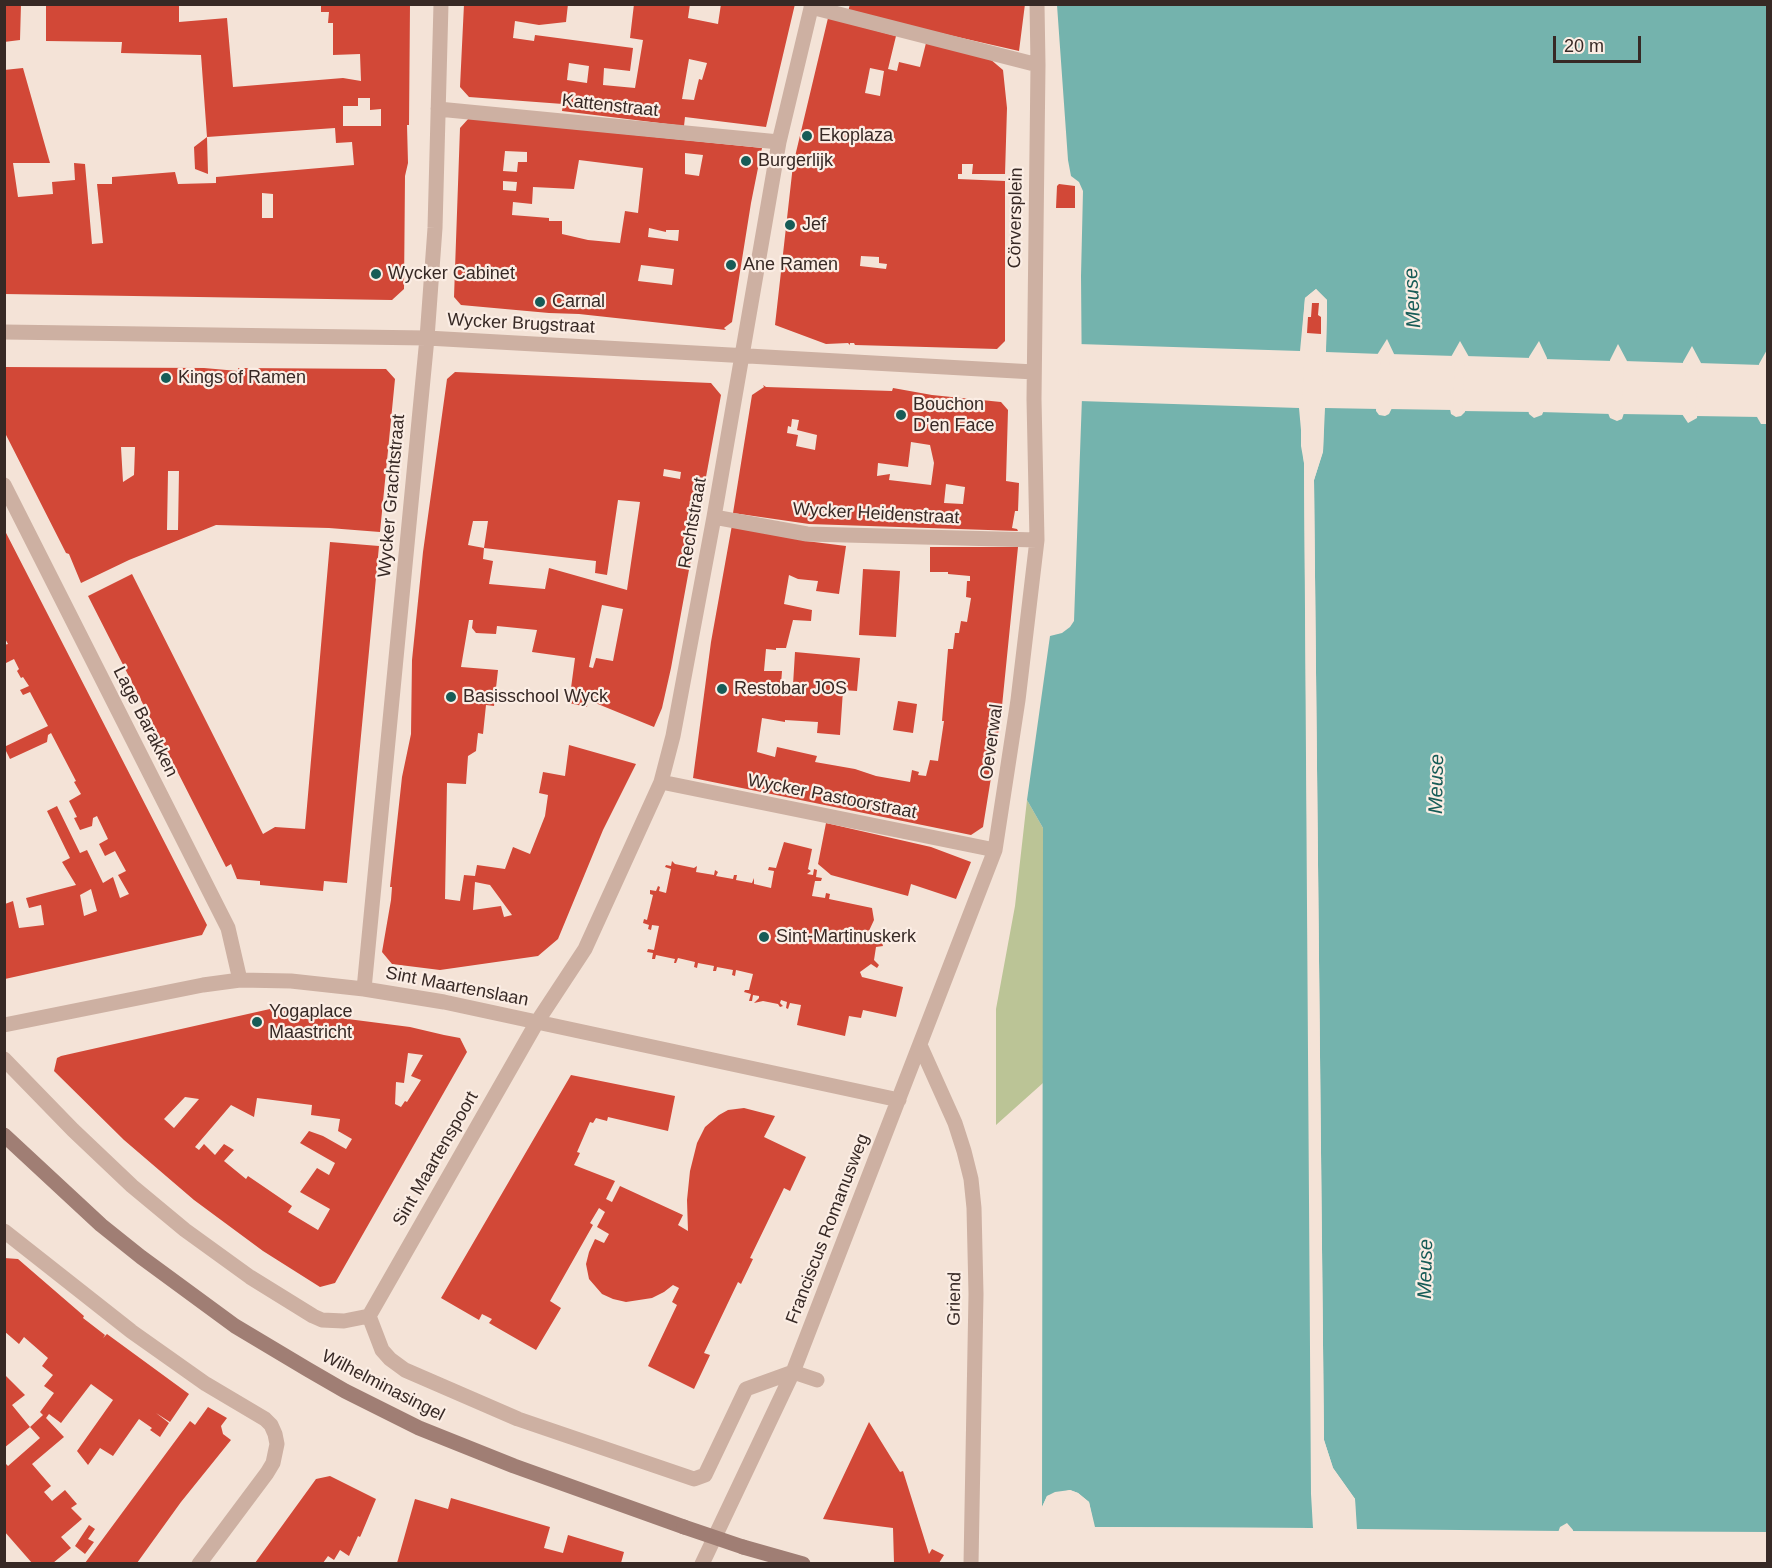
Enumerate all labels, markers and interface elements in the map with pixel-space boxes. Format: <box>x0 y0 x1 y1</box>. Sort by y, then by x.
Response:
scale bar <box>1556 24 1644 62</box>
text: 20 m <box>1564 36 1604 56</box>
street label: Kattenstraat <box>561 90 659 122</box>
place label: Ekoplaza <box>819 125 893 147</box>
marker: Ekoplaza <box>800 129 814 143</box>
place label: Burgerlijk <box>758 150 833 172</box>
marker: Burgerlijk <box>739 154 753 168</box>
street label: Cörversplein <box>1004 167 1028 269</box>
place label: Jef <box>802 214 826 236</box>
marker: Jef <box>783 218 797 232</box>
place label: Ane Ramen <box>743 254 838 276</box>
marker: Ane Ramen <box>724 258 738 272</box>
place label: Wycker Cabinet <box>388 263 515 285</box>
marker: Wycker Cabinet <box>369 267 383 281</box>
water label: Meuse <box>1399 267 1427 329</box>
place label: Carnal <box>552 291 605 313</box>
marker: Carnal <box>533 295 547 309</box>
street label: Wycker Brugstraat <box>447 309 595 339</box>
place label: Kings of Ramen <box>178 367 306 389</box>
marker: Kings of Ramen <box>159 371 173 385</box>
place label: Bouchon D'en Face <box>913 394 994 436</box>
marker: Bouchon D'en Face <box>894 408 908 422</box>
street label: Wycker Grachtstraat <box>374 413 410 579</box>
street label: Rechtstraat <box>674 476 712 570</box>
street label: Wycker Heidenstraat <box>792 499 960 529</box>
street label: Lage Barakken <box>108 663 182 781</box>
place label: Restobar JOS <box>734 678 847 700</box>
marker: Restobar JOS <box>715 682 729 696</box>
place label: Basisschool Wyck <box>463 686 608 708</box>
marker: Basisschool Wyck <box>444 690 458 704</box>
street label: Oeverwal <box>976 703 1008 781</box>
water label: Meuse <box>1424 754 1450 814</box>
street label: Wycker Pastoorstraat <box>746 770 918 824</box>
place label: Sint-Martinuskerk <box>776 926 916 948</box>
marker: Sint-Martinuskerk <box>757 930 771 944</box>
street label: Sint Maartenslaan <box>384 963 530 1011</box>
place label: Yogaplace Maastricht <box>269 1001 352 1044</box>
marker: Yogaplace Maastricht <box>250 1015 264 1029</box>
street label: Sint Maartenspoort <box>389 1088 483 1230</box>
street label: Franciscus Romanusweg <box>782 1131 874 1327</box>
water label: Meuse <box>1413 1239 1439 1299</box>
street label: Griend <box>944 1272 966 1326</box>
street label: Wilhelminasingel <box>318 1346 448 1426</box>

